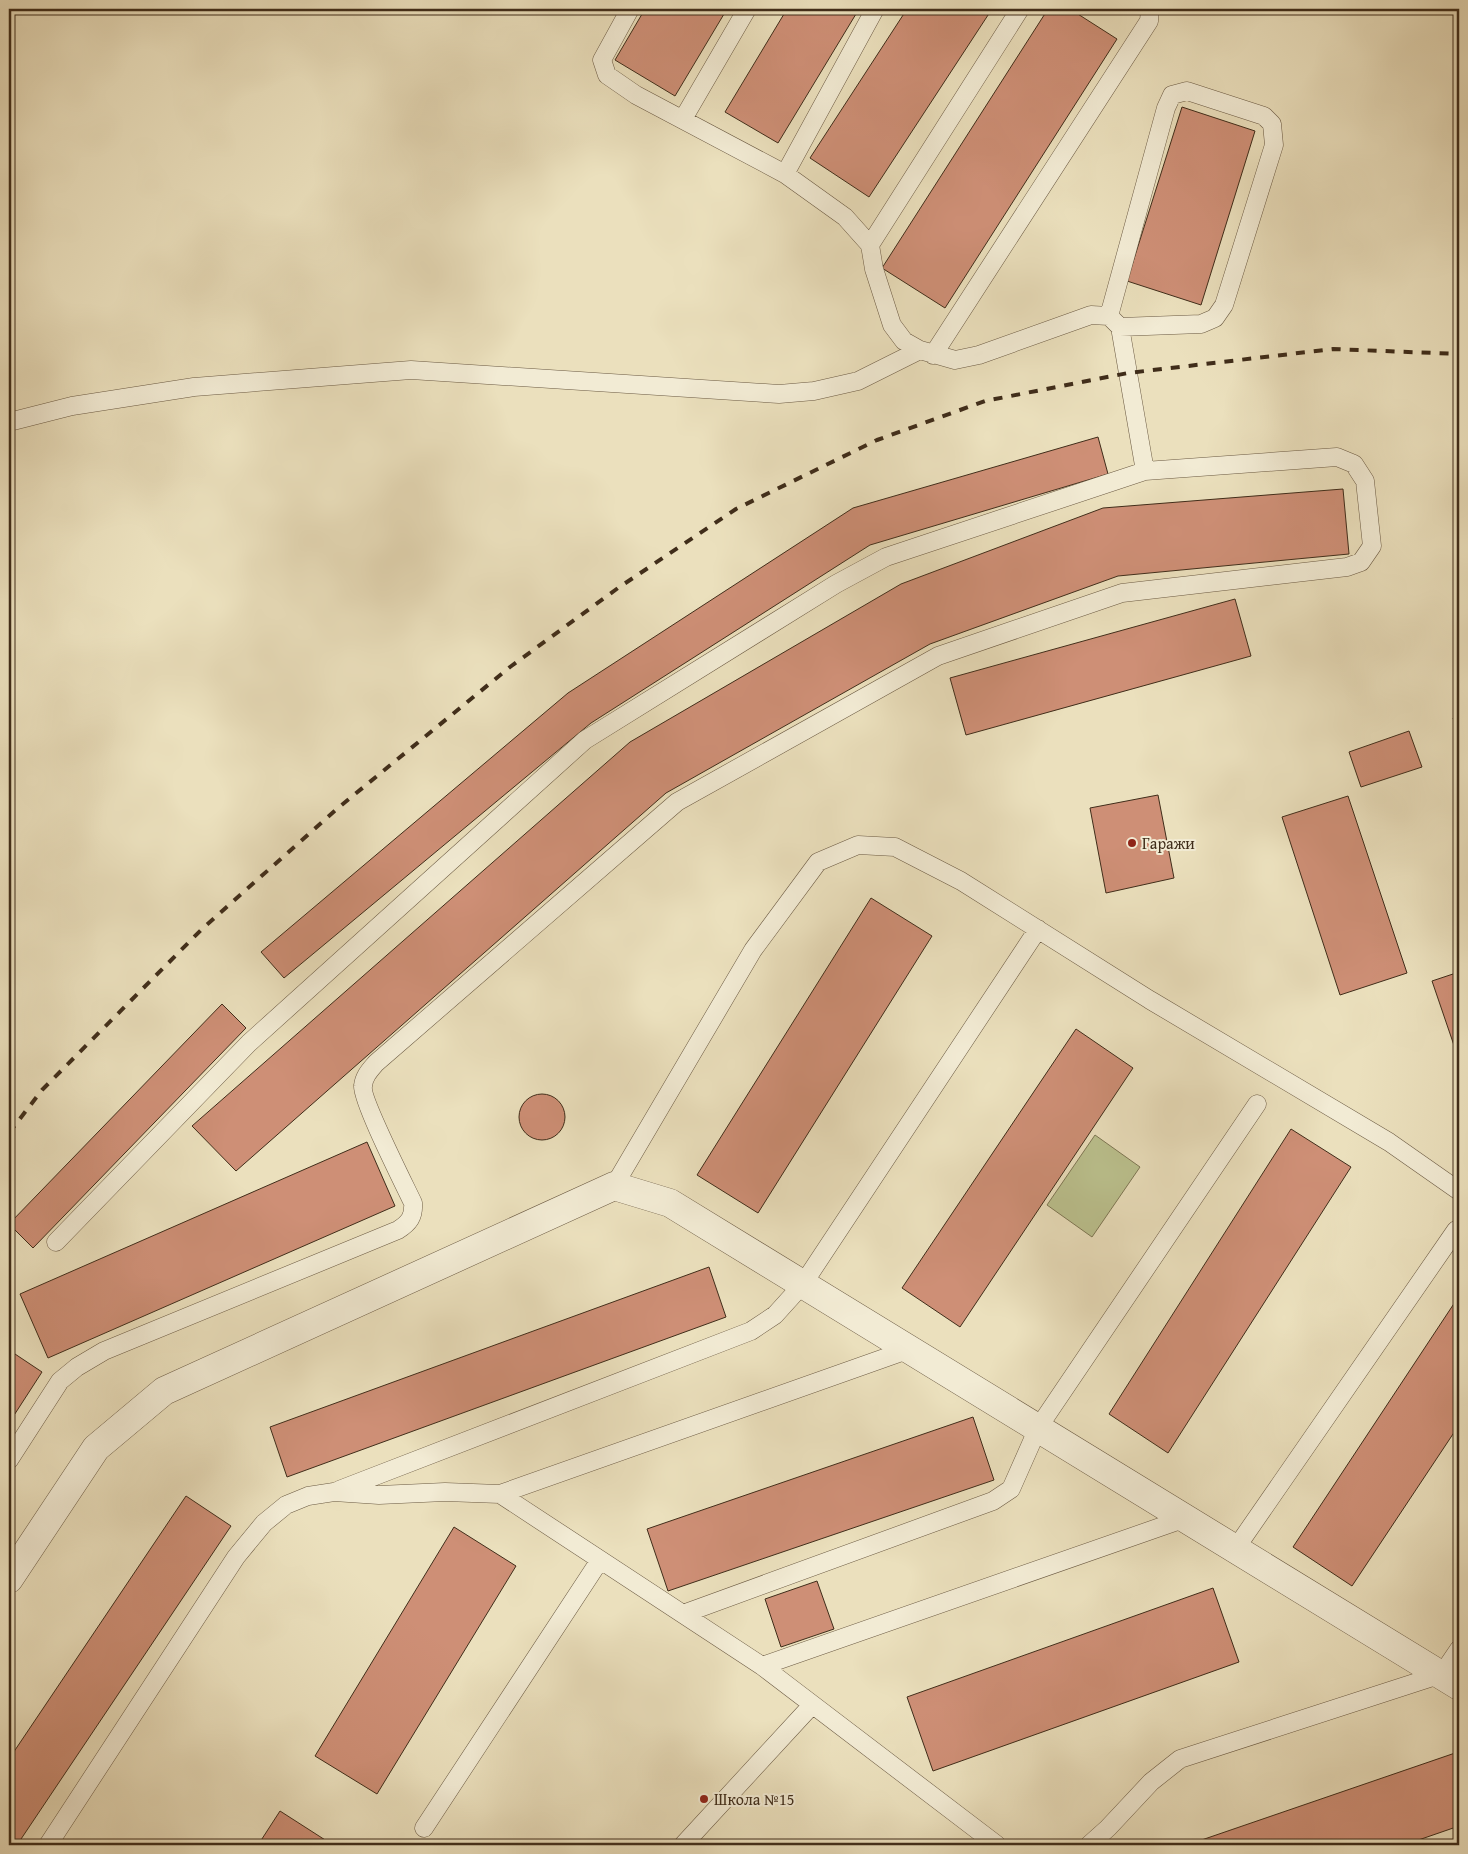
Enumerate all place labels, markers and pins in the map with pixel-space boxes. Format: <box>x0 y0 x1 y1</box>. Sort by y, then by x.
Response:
place label: Гаражи <box>1142 831 1195 855</box>
marker: Гаражи <box>1126 837 1138 849</box>
place label: Школа №15 <box>714 1787 794 1811</box>
marker: Школа №15 <box>698 1793 710 1805</box>

